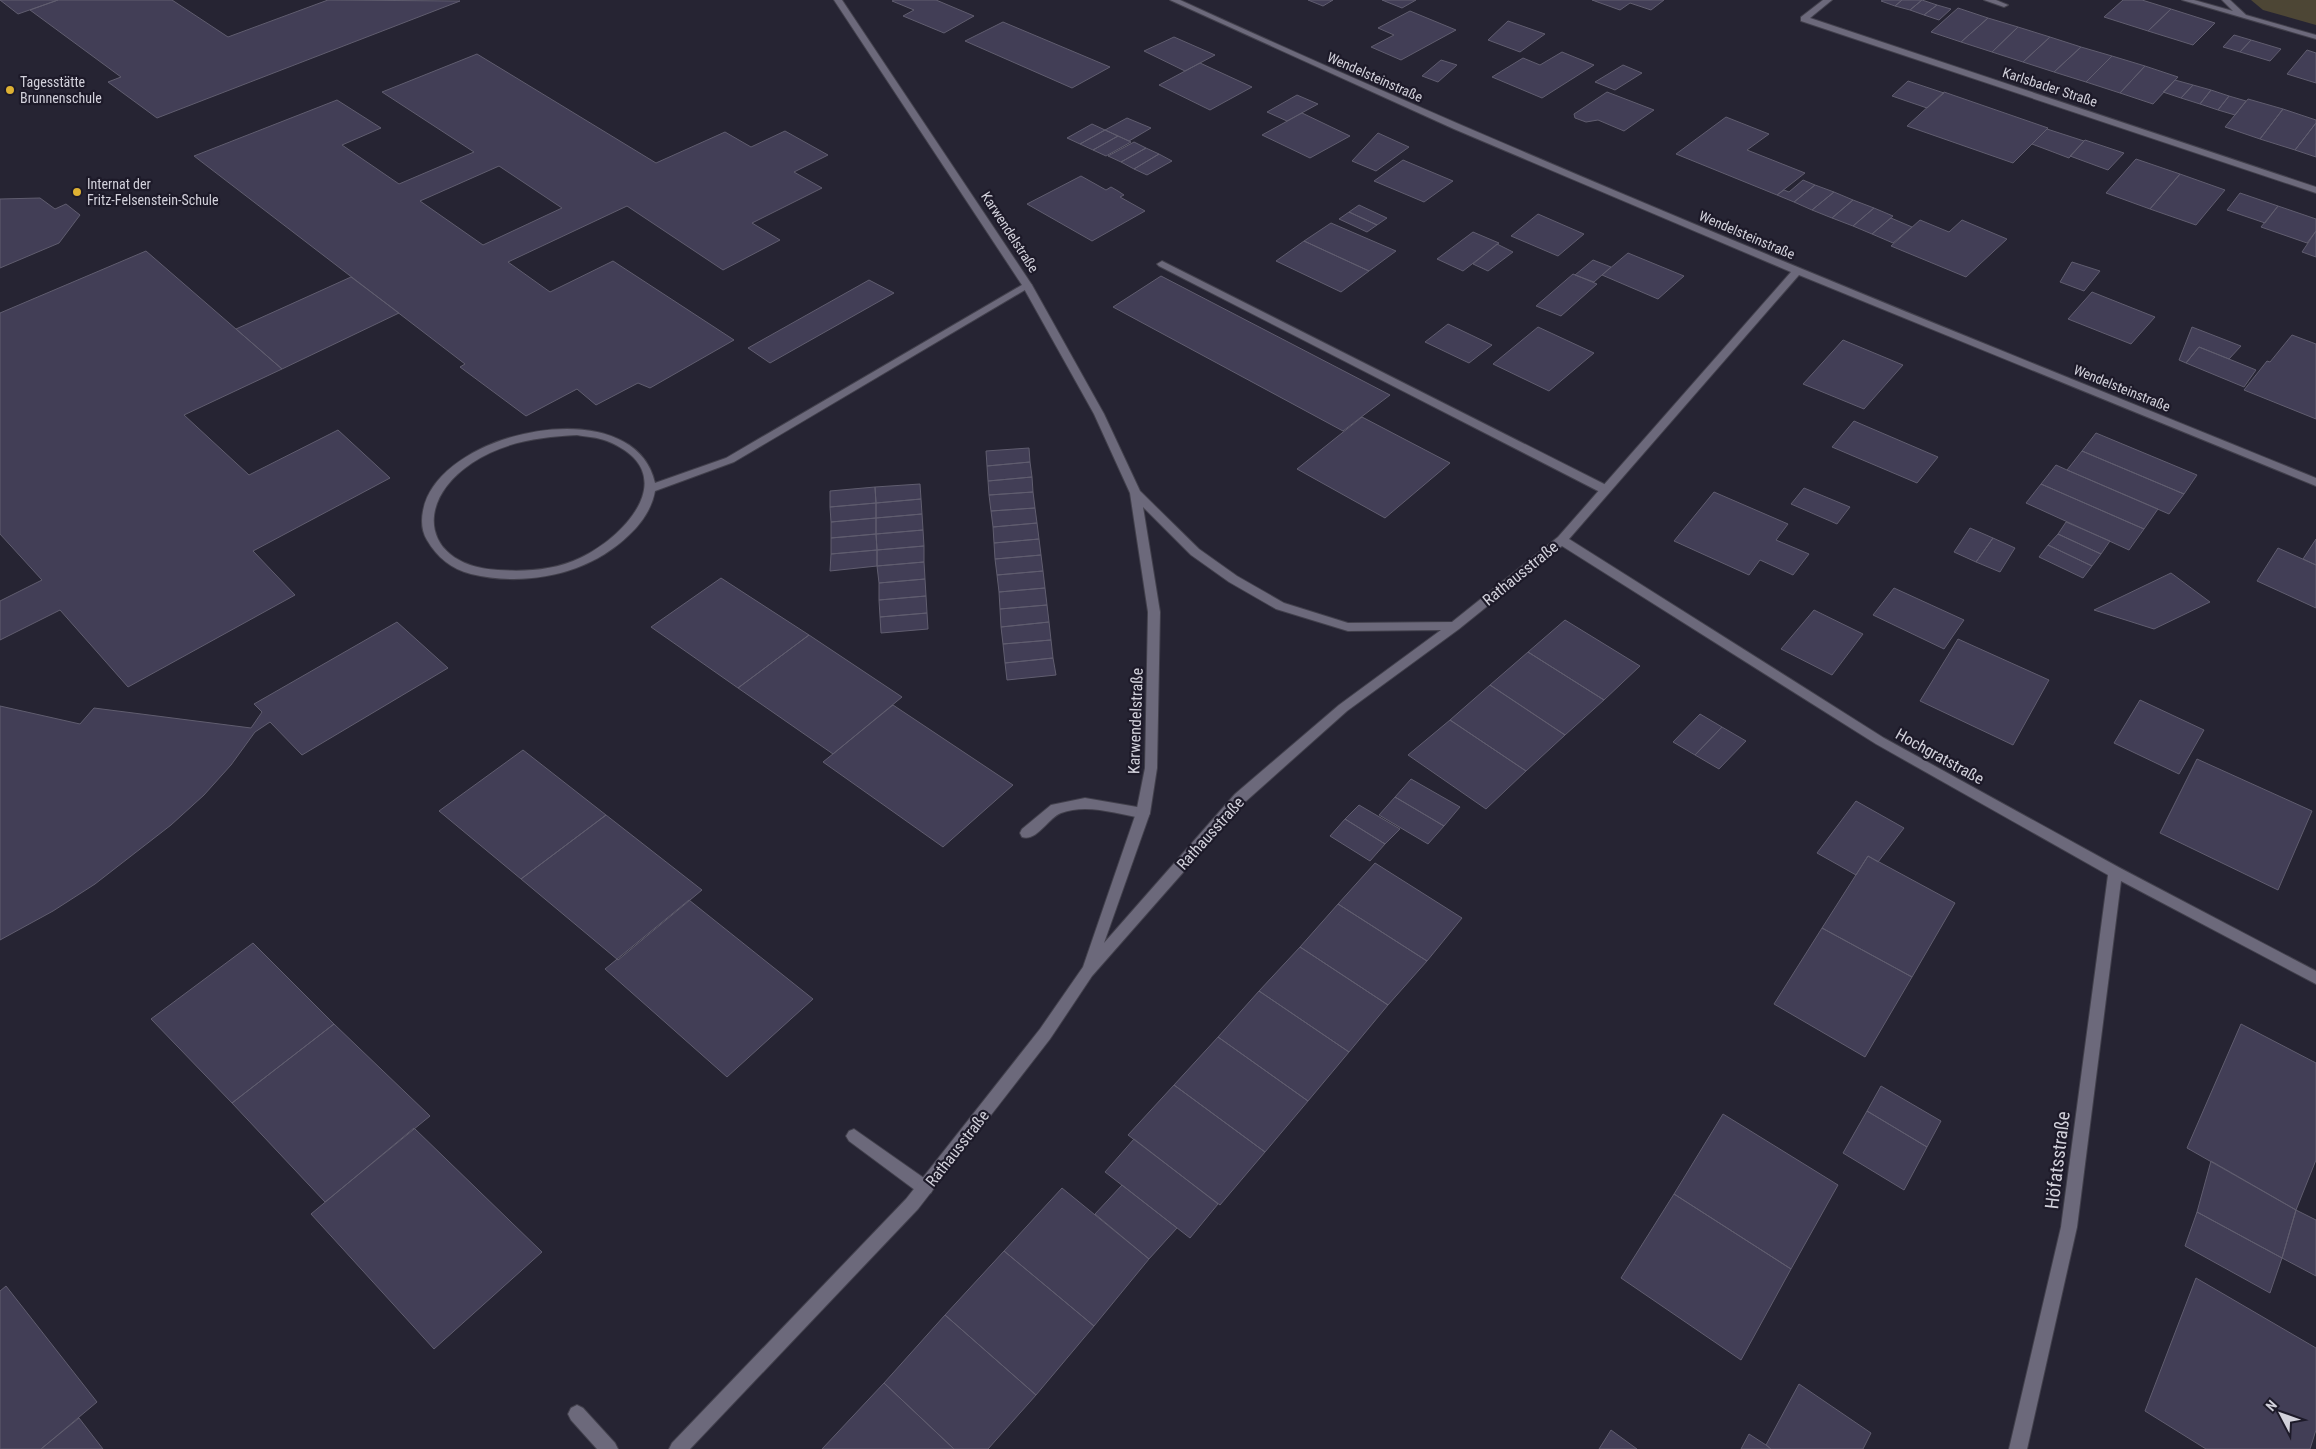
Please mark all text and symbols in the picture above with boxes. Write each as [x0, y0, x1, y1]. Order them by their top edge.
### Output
street label: Wendelsteinstraße [1325, 49, 1426, 105]
street label: Karlsbader Straße [2001, 64, 2100, 110]
place label: Tagesstätte Brunnenschule [20, 74, 102, 106]
marker: Tagesstätte Brunnenschule [4, 84, 16, 96]
place label: Internat der Fritz-Felsenstein-Schule [87, 176, 219, 208]
marker: Internat der Fritz-Felsenstein-Schule [71, 186, 83, 198]
street label: Karwendelstraße [978, 189, 1042, 276]
street label: Wendelsteinstraße [1697, 208, 1798, 263]
street label: Wendelsteinstraße [2071, 361, 2173, 415]
street label: Rathausstraße [1479, 537, 1562, 610]
street label: Karwendelstraße [1124, 668, 1147, 774]
street label: Hochgratstraße [1892, 724, 1987, 789]
street label: Rathausstraße [1173, 793, 1248, 874]
street label: Rathausstraße [922, 1106, 993, 1190]
street label: Höfatsstraße [2040, 1110, 2075, 1210]
north arrow [2256, 1389, 2306, 1439]
text: N [2262, 1397, 2280, 1414]

